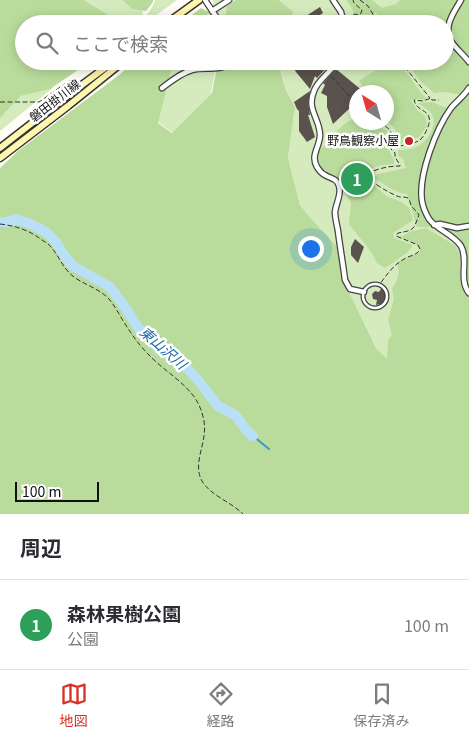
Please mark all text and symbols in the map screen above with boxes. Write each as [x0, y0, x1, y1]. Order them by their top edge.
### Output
search box [15, 15, 454, 70]
icon: search [33, 29, 61, 57]
text: ここで検索 [73, 29, 168, 56]
street label: 磐田掛川線 [25, 75, 83, 125]
north arrow [349, 85, 394, 130]
place label: 野鳥観察小屋 [327, 131, 399, 148]
marker: 野鳥観察小屋 [403, 135, 415, 147]
pin: 1 [341, 160, 373, 198]
your location [298, 236, 324, 262]
water label: 東山沢川 [136, 321, 193, 374]
scale bar [15, 479, 99, 502]
text: 100 m [22, 481, 61, 501]
text: 周辺 [20, 532, 62, 562]
text: 森林果樹公園 [67, 599, 181, 626]
text: 1 [31, 613, 41, 637]
text: 100 m [404, 613, 449, 637]
text: 公園 [67, 626, 99, 650]
tab: 地図 [60, 680, 88, 730]
tab: 経路 [207, 680, 235, 730]
tab: 保存済み [354, 680, 410, 730]

